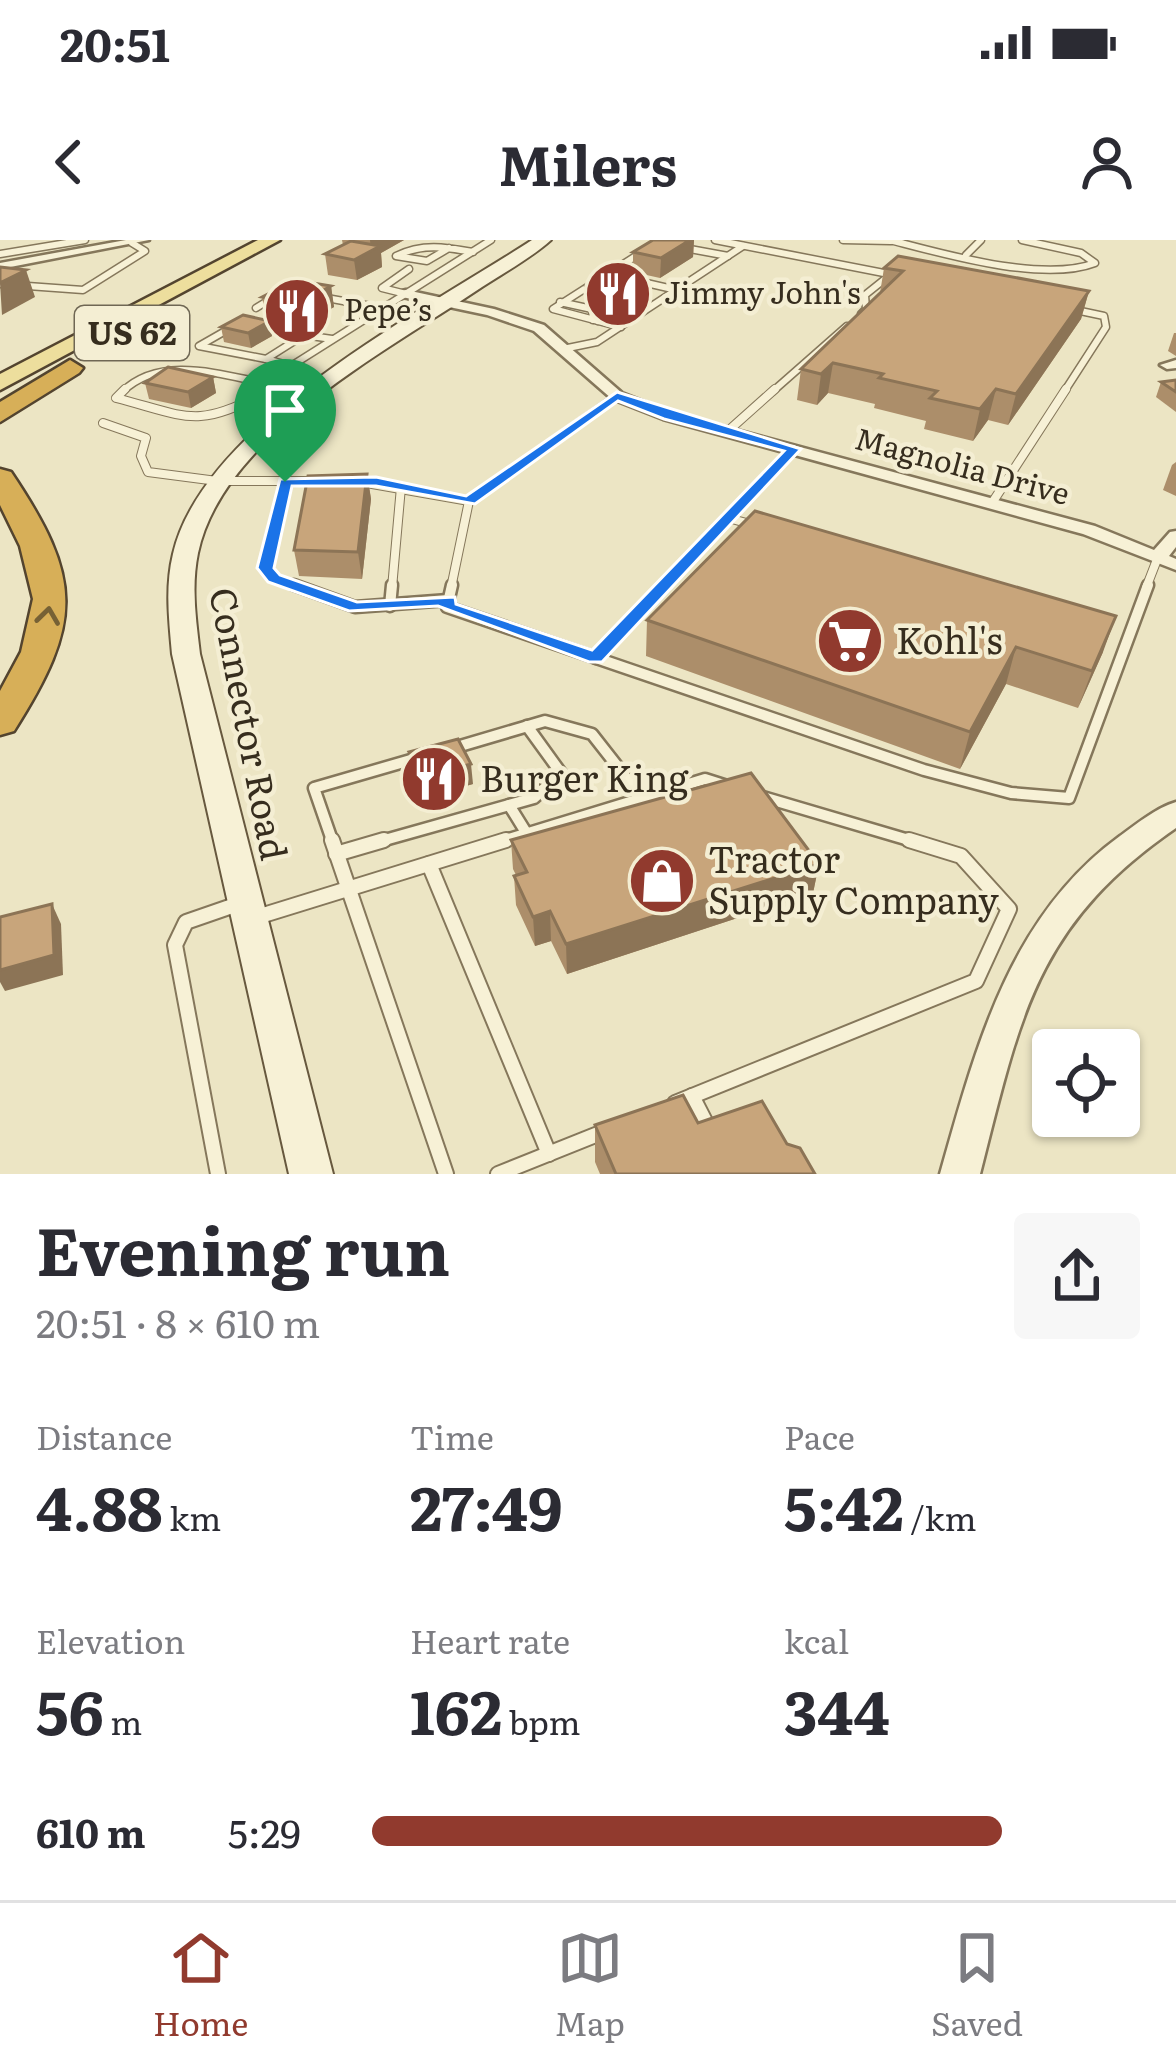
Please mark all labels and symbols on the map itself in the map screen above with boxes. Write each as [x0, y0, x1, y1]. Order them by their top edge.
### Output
restaurant icon: Jimmy John's [583, 259, 653, 329]
place label: Jimmy John's [664, 269, 861, 313]
restaurant icon: Pepe’s [262, 276, 332, 346]
place label: Pepe’s [344, 286, 432, 330]
road number: US 62 [75, 306, 189, 360]
pin [234, 359, 336, 482]
street label: Magnolia Drive [851, 414, 1075, 514]
street label: Connector Road [198, 583, 303, 864]
supermarket icon: Kohl's [815, 606, 885, 676]
one-way arrow [34, 607, 60, 626]
place label: Kohl's [896, 612, 1003, 665]
restaurant icon: Burger King [399, 744, 469, 814]
place label: Burger King [480, 750, 689, 803]
place label: Tractor Supply Company [708, 831, 999, 925]
shop icon: Tractor Supply Company [627, 846, 697, 916]

